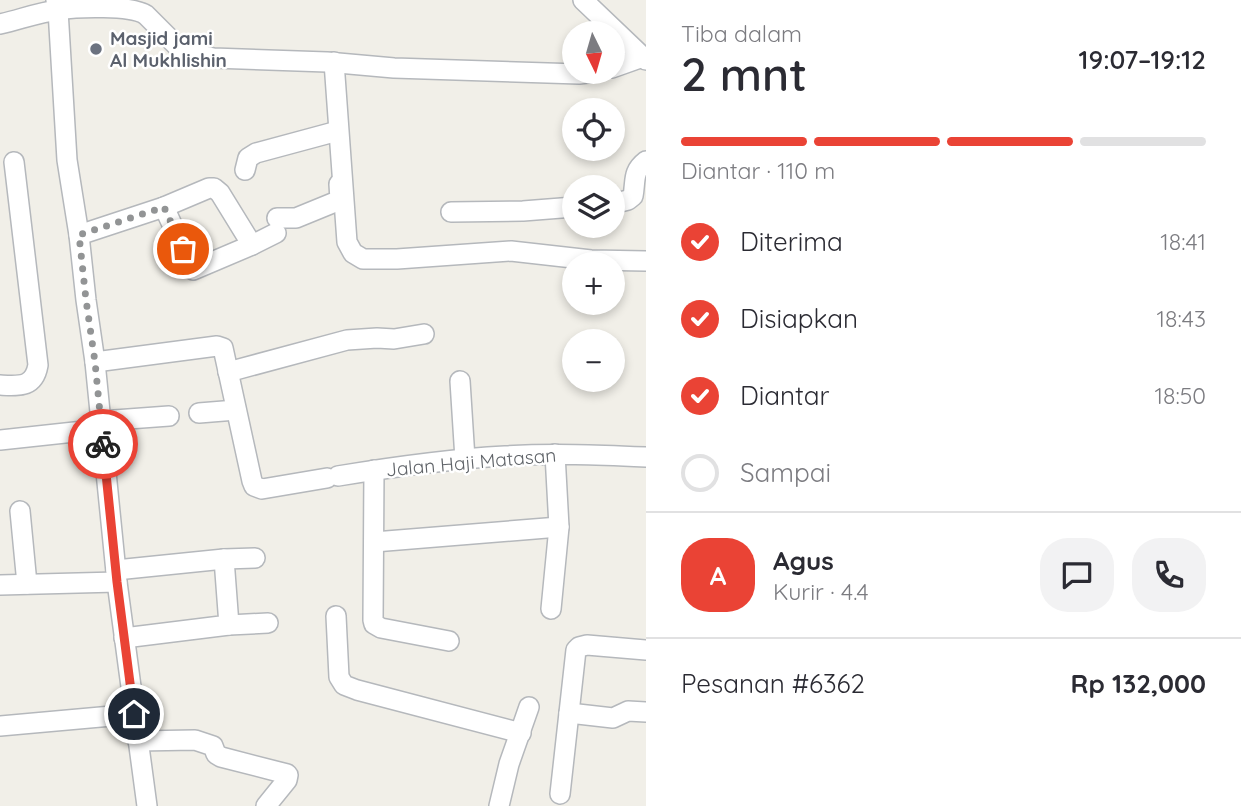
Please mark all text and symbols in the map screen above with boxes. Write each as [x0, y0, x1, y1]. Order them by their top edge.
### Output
text: Tiba dalam [681, 19, 802, 48]
north arrow [562, 21, 625, 84]
map controls [562, 21, 625, 392]
place label: Masjid jami Al Mukhlishin [110, 26, 227, 72]
marker: Masjid jami Al Mukhlishin [88, 41, 104, 57]
text: 19:07–19:12 [1079, 43, 1206, 76]
text: 2 mnt [681, 45, 807, 103]
button: locate [562, 98, 625, 161]
text: Diantar · 110 m [681, 156, 835, 185]
button: layers [562, 175, 625, 238]
pin [153, 219, 213, 279]
icon: check [681, 223, 719, 261]
text: Diterima [740, 225, 843, 258]
text: 18:41 [1160, 227, 1206, 256]
icon: bag [164, 230, 202, 268]
button: + [562, 252, 625, 315]
icon: check [681, 300, 719, 338]
text: Disiapkan [740, 302, 858, 335]
text: 18:43 [1157, 304, 1206, 333]
button: − [562, 329, 625, 392]
icon: check [681, 377, 719, 415]
text: Diantar [740, 379, 830, 412]
text: 18:50 [1155, 381, 1206, 410]
courier [68, 409, 138, 479]
icon: bike [84, 425, 122, 463]
street label: Jalan Haji Matasan [385, 443, 557, 481]
text: Sampai [740, 456, 831, 489]
button: chat [1040, 538, 1114, 612]
button: phone [1132, 538, 1206, 612]
text: Agus [773, 544, 834, 577]
text: A [710, 559, 726, 592]
text: Kurir · 4.4 [773, 577, 869, 606]
text: Pesanan #6362 [681, 667, 865, 700]
text: Rp 132,000 [1071, 667, 1206, 700]
pin [104, 684, 164, 744]
icon: home [115, 695, 153, 733]

